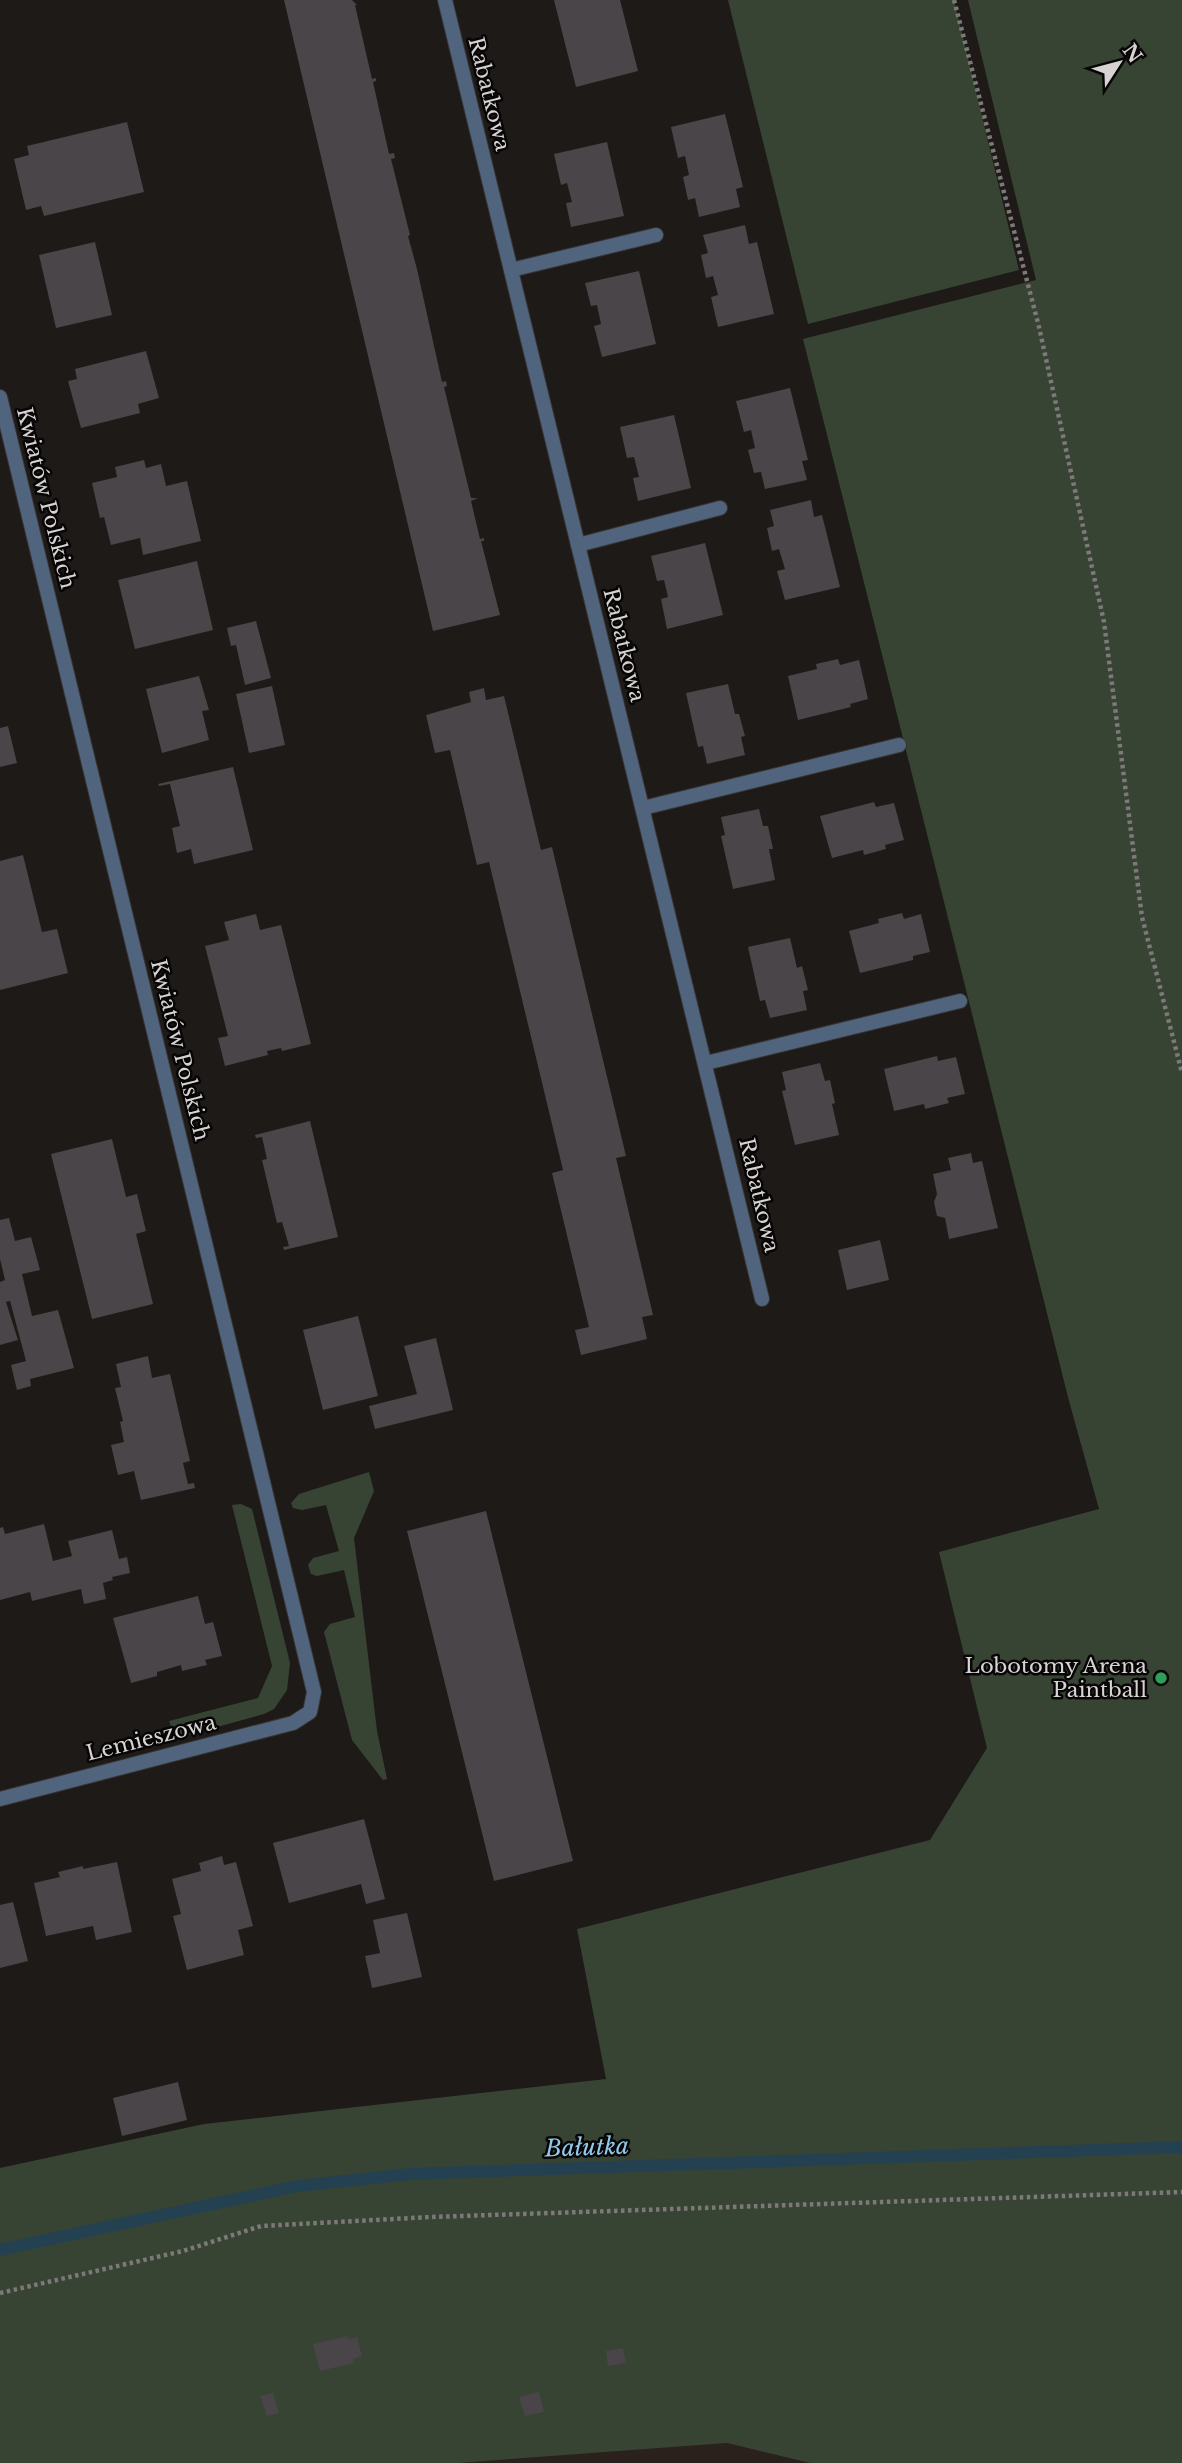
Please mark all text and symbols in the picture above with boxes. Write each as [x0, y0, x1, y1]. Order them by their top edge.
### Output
north arrow [1084, 28, 1154, 98]
street label: Rabatkowa [462, 34, 516, 154]
text: N [1118, 39, 1147, 67]
street label: Kwiatów Polskich [11, 405, 81, 591]
street label: Rabatkowa [597, 585, 651, 705]
street label: Kwiatów Polskich [145, 957, 215, 1143]
street label: Rabatkowa [733, 1135, 785, 1255]
place label: Lobotomy Arena Paintball [965, 1653, 1147, 1703]
marker: Lobotomy Arena Paintball [1153, 1670, 1169, 1686]
street label: Lemieszowa [83, 1709, 219, 1767]
water label: Bałutka [543, 2132, 630, 2162]

